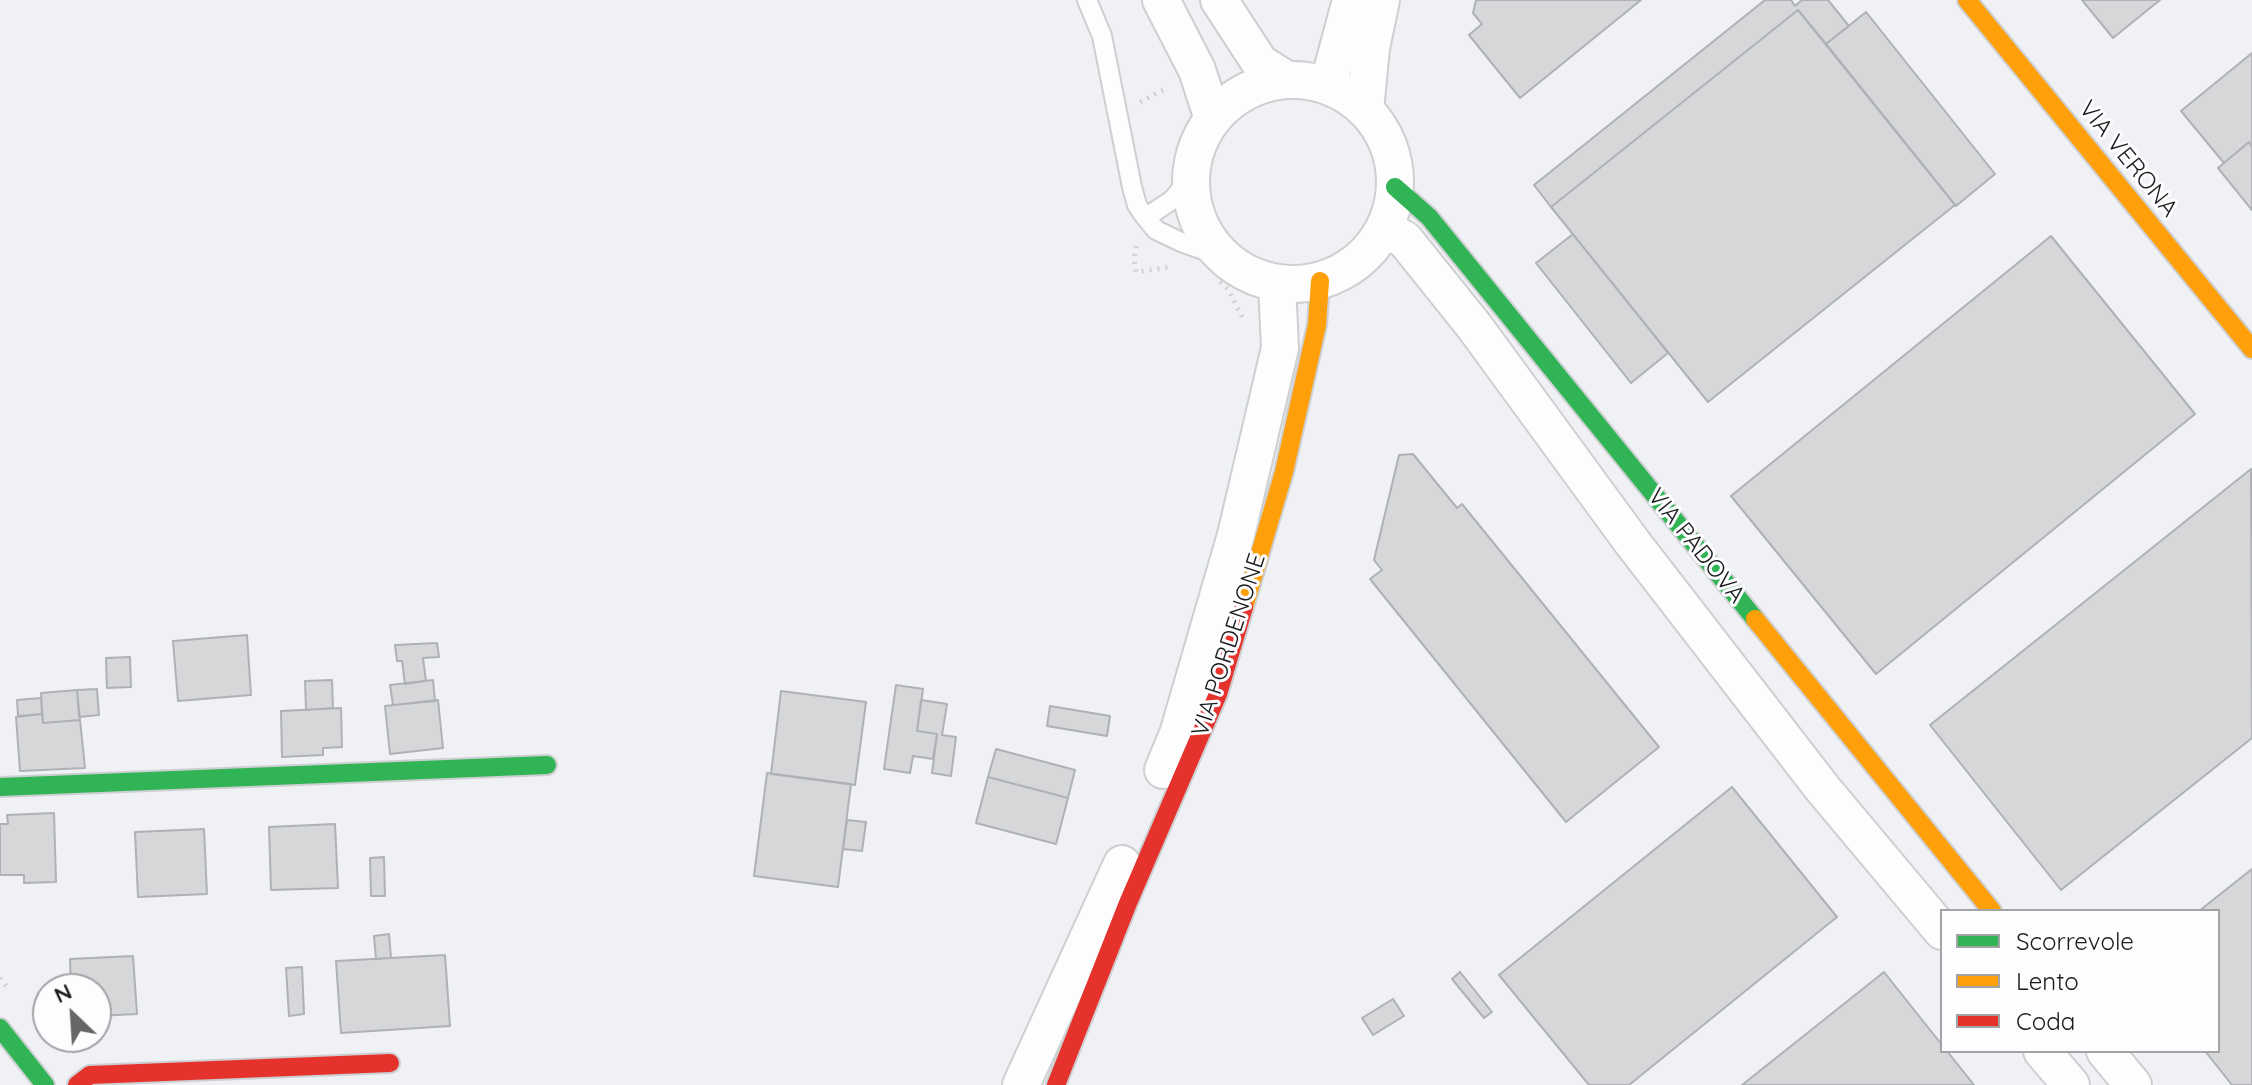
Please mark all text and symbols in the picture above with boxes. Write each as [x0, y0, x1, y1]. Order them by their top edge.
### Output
street label: VIA VERONA [2072, 95, 2184, 223]
street label: VIA PADOVA [1641, 483, 1751, 609]
street label: VIA PORDENONE [1186, 550, 1272, 740]
legend [1940, 909, 2220, 1053]
text: Scorrevole [2016, 926, 2134, 956]
text: Lento [2016, 966, 2079, 996]
north arrow [32, 973, 112, 1053]
text: N [49, 977, 76, 1009]
text: Coda [2016, 1006, 2075, 1036]

